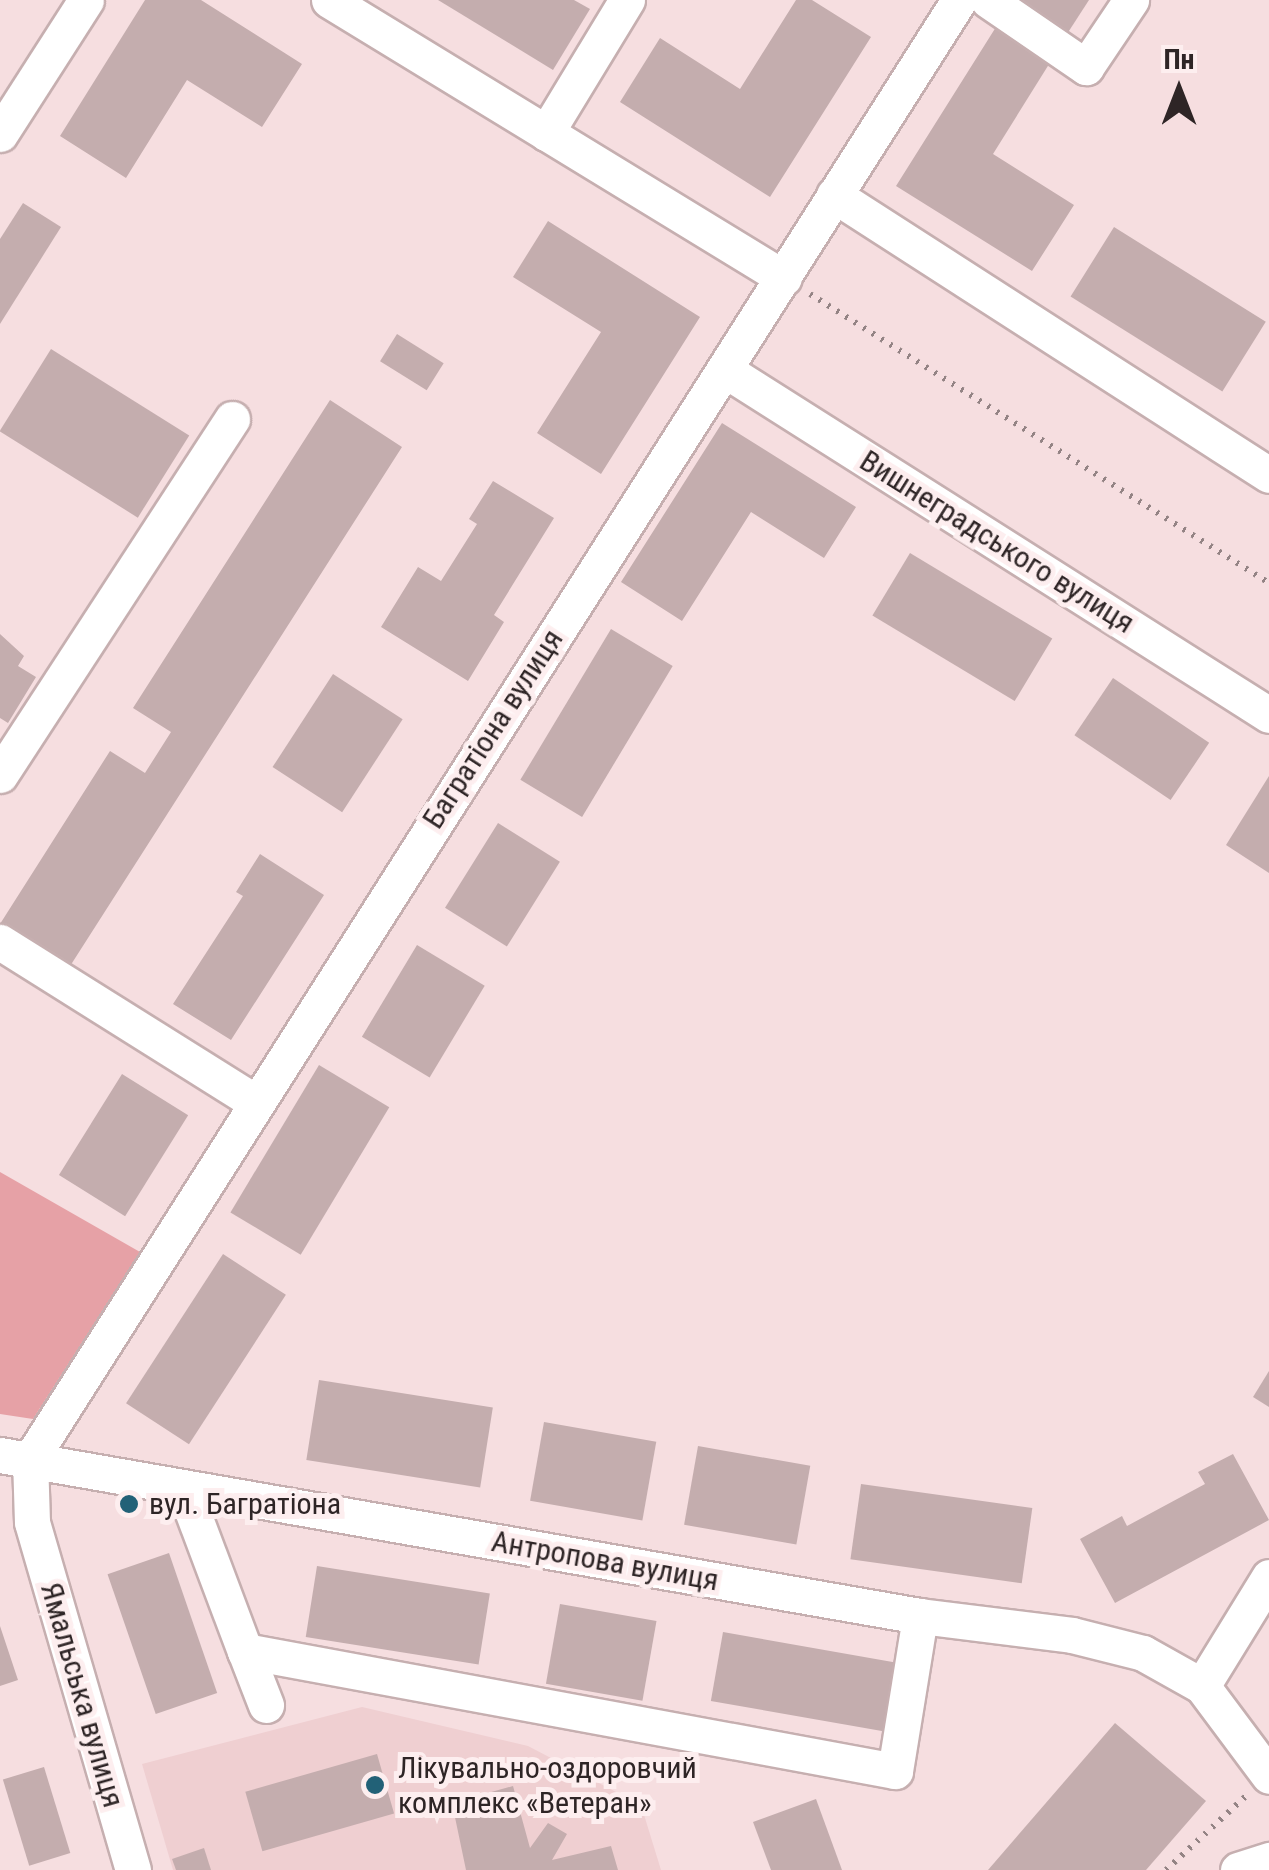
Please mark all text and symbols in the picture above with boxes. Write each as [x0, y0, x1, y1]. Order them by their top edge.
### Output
north arrow [1129, 40, 1229, 140]
text: Пн [1163, 43, 1195, 76]
street label: Вишнеградського вулиця [853, 443, 1141, 641]
street label: Багратіона вулиця [415, 623, 571, 835]
place label: вул. Багратіона [149, 1486, 341, 1522]
marker: вул. Багратіона [118, 1493, 140, 1515]
street label: Антропова вулиця [489, 1523, 721, 1599]
street label: Ямальська вулиця [33, 1579, 131, 1811]
place label: Лікувально-оздоровчий комплекс «Ветеран» [398, 1750, 697, 1820]
marker: Лікувально-оздоровчий комплекс «Ветеран» [362, 1772, 388, 1798]

